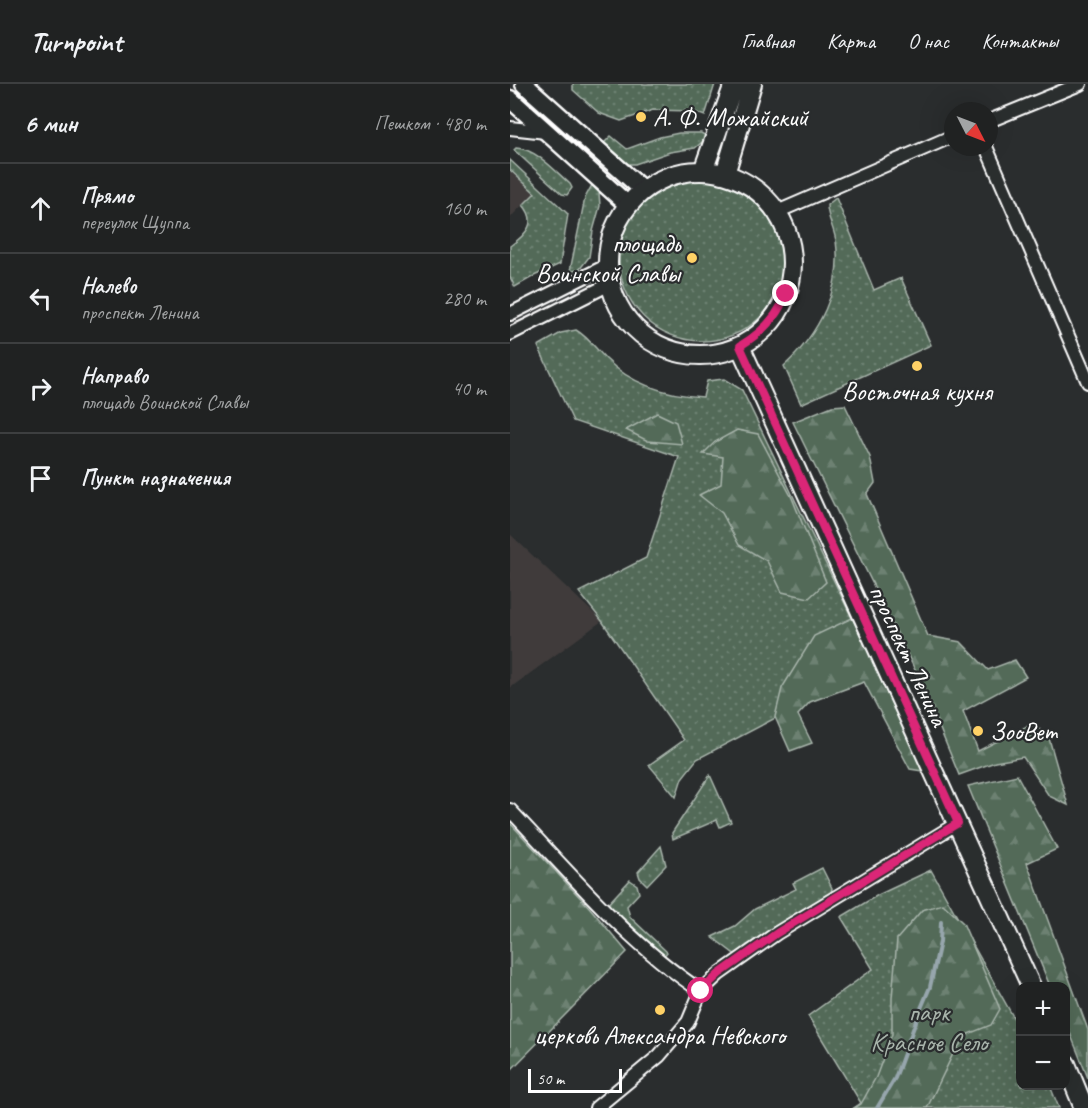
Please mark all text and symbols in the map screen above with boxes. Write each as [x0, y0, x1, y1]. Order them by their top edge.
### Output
text: Turnpoint [30, 24, 122, 59]
text: Главная [741, 28, 794, 54]
text: Карта [827, 28, 875, 54]
text: О нас [908, 28, 949, 54]
text: Контакты [982, 28, 1058, 54]
place label: А. Ф. Можайский [653, 101, 810, 134]
north arrow [944, 102, 998, 156]
text: 6 мин [24, 107, 77, 140]
marker: А. Ф. Можайский [634, 110, 648, 124]
text: Пешком · 480 m [374, 111, 486, 136]
text: Прямо [81, 182, 133, 210]
icon: ahead [24, 192, 57, 225]
text: 160 m [443, 196, 486, 221]
text: переулок Щуппа [81, 210, 189, 235]
place label: площадь Воинской Славы [536, 227, 682, 290]
marker: площадь Воинской Славы [685, 251, 699, 265]
text: Налево [81, 272, 137, 300]
route end [772, 280, 798, 306]
icon: left [24, 282, 57, 315]
text: 280 m [443, 286, 486, 311]
text: проспект Ленина [81, 300, 198, 325]
marker: Восточная кухня [910, 359, 924, 373]
text: Направо [81, 362, 148, 390]
icon: right [24, 372, 57, 405]
place label: Восточная кухня [842, 375, 994, 408]
text: 40 m [452, 376, 486, 401]
text: площадь Воинской Славы [81, 390, 248, 415]
icon: arrive [24, 462, 57, 495]
text: Пункт назначения [81, 464, 230, 492]
street label: проспект Ленина [861, 579, 956, 733]
place label: ЗооВет [990, 715, 1058, 748]
marker: ЗооВет [971, 724, 985, 738]
route start [687, 977, 713, 1003]
map controls [1016, 982, 1070, 1090]
button: + [1016, 982, 1070, 1036]
park label: парк Красное Село [870, 996, 990, 1059]
marker: церковь Александра Невского [653, 1003, 667, 1017]
place label: церковь Александра Невского [535, 1019, 788, 1052]
button: − [1016, 1036, 1070, 1090]
scale bar [528, 1066, 622, 1094]
text: 50 m [537, 1069, 564, 1089]

